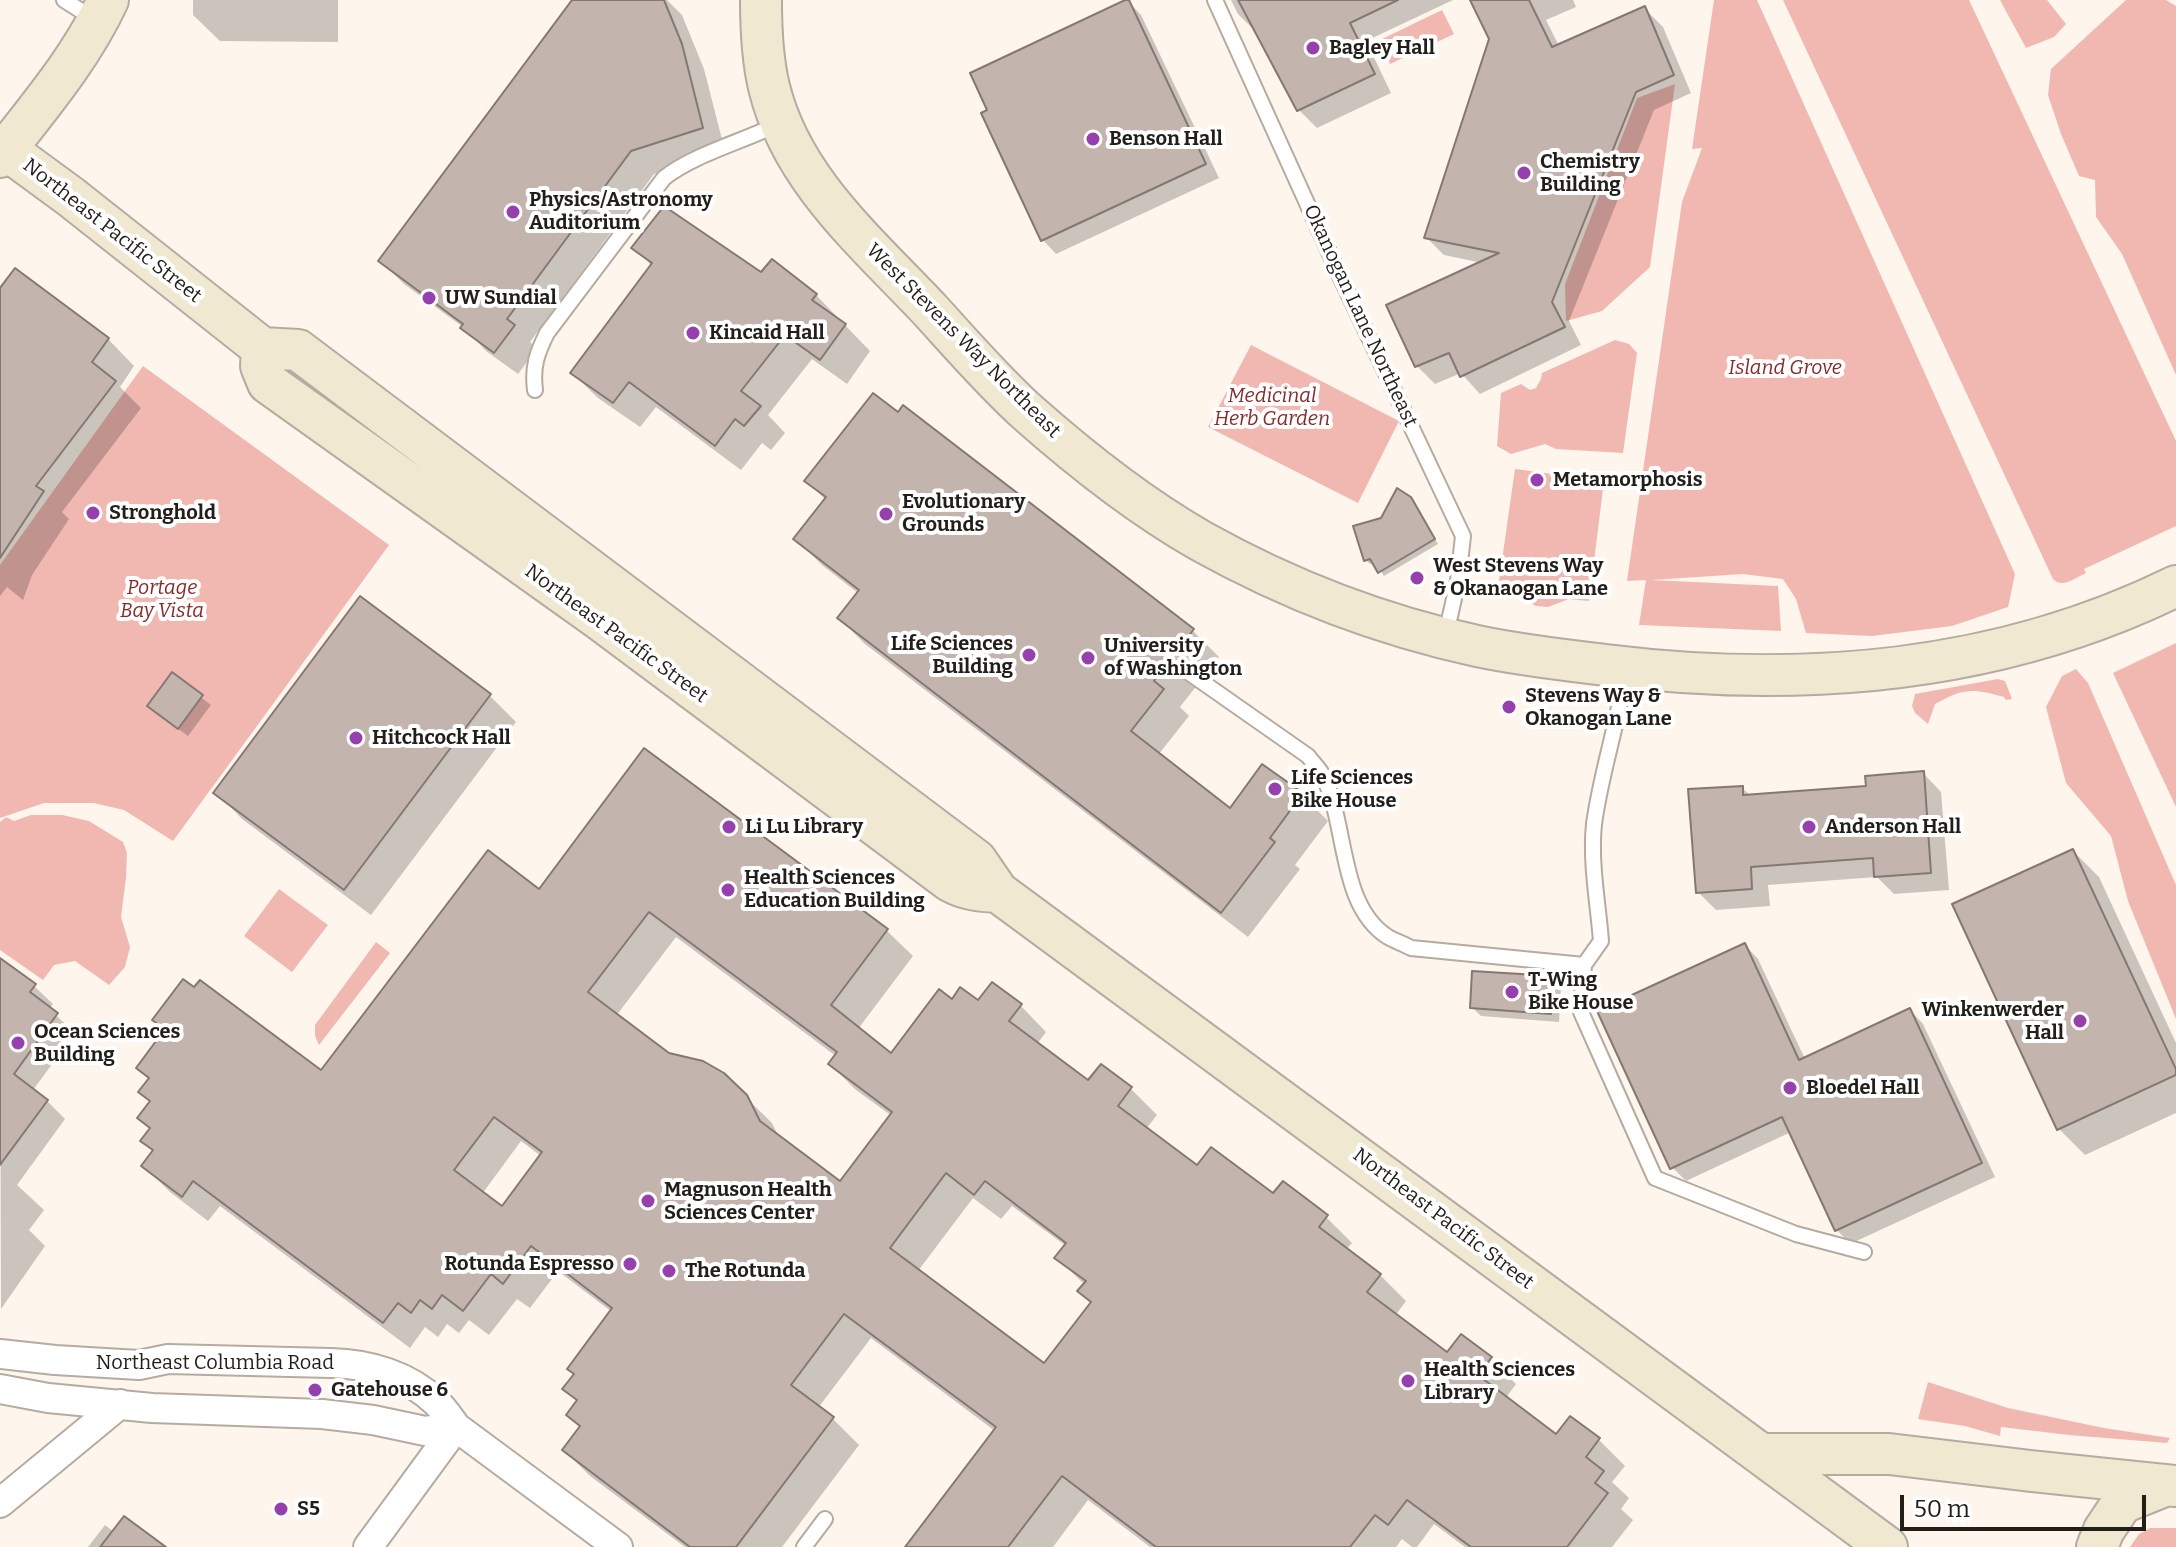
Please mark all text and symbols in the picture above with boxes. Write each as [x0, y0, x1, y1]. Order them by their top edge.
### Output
place label: Bagley Hall [1329, 36, 1435, 60]
marker: Bagley Hall [1304, 39, 1322, 57]
place label: Benson Hall [1109, 127, 1223, 151]
marker: Benson Hall [1084, 130, 1102, 148]
place label: Chemistry Building [1540, 150, 1640, 197]
street label: Northeast Pacific Street [18, 154, 206, 308]
marker: Chemistry Building [1515, 164, 1533, 182]
place label: Physics/Astronomy Auditorium [529, 188, 713, 235]
street label: Okanogan Lane Northeast [1298, 201, 1422, 431]
marker: Physics/Astronomy Auditorium [504, 203, 522, 221]
street label: West Stevens Way Northeast [861, 239, 1065, 443]
place label: UW Sundial [445, 286, 557, 310]
marker: UW Sundial [420, 289, 438, 307]
place label: Kincaid Hall [709, 321, 825, 345]
marker: Kincaid Hall [684, 324, 702, 342]
park label: Island Grove [1728, 356, 1842, 380]
park label: Medicinal Herb Garden [1214, 384, 1330, 431]
place label: Metamorphosis [1553, 468, 1703, 492]
marker: Metamorphosis [1528, 471, 1546, 489]
place label: Evolutionary Grounds [902, 490, 1025, 537]
place label: Stronghold [109, 501, 216, 525]
marker: Stronghold [84, 504, 102, 522]
marker: Evolutionary Grounds [877, 505, 895, 523]
place label: West Stevens Way & Okanaogan Lane [1433, 554, 1608, 601]
street label: Northeast Pacific Street [520, 560, 712, 708]
marker: West Stevens Way & Okanaogan Lane [1408, 569, 1426, 587]
park label: Portage Bay Vista [120, 576, 204, 623]
place label: Life Sciences Building [891, 632, 1013, 679]
place label: University of Washington [1104, 634, 1242, 681]
marker: Life Sciences Building [1020, 646, 1038, 664]
marker: University of Washington [1079, 649, 1097, 667]
place label: Stevens Way & Okanogan Lane [1525, 684, 1672, 731]
marker: Stevens Way & Okanogan Lane [1500, 698, 1518, 716]
place label: Hitchcock Hall [372, 726, 511, 750]
marker: Hitchcock Hall [347, 729, 365, 747]
place label: Life Sciences Bike House [1291, 766, 1413, 813]
marker: Life Sciences Bike House [1266, 780, 1284, 798]
place label: Li Lu Library [745, 815, 863, 839]
place label: Anderson Hall [1825, 815, 1961, 839]
marker: Li Lu Library [720, 818, 738, 836]
marker: Anderson Hall [1800, 818, 1818, 836]
place label: Health Sciences Education Building [744, 866, 925, 913]
marker: Health Sciences Education Building [719, 881, 737, 899]
place label: T-Wing Bike House [1528, 968, 1633, 1015]
marker: T-Wing Bike House [1503, 983, 1521, 1001]
place label: Winkenwerder Hall [1921, 998, 2064, 1045]
marker: Winkenwerder Hall [2071, 1012, 2089, 1030]
place label: Ocean Sciences Building [34, 1020, 180, 1067]
marker: Ocean Sciences Building [9, 1034, 27, 1052]
place label: Bloedel Hall [1806, 1076, 1919, 1100]
marker: Bloedel Hall [1781, 1079, 1799, 1097]
street label: Northeast Pacific Street [1348, 1143, 1538, 1295]
place label: Magnuson Health Sciences Center [664, 1178, 832, 1225]
marker: Magnuson Health Sciences Center [639, 1192, 657, 1210]
place label: Rotunda Espresso [444, 1252, 614, 1276]
marker: Rotunda Espresso [621, 1255, 639, 1273]
place label: The Rotunda [685, 1259, 805, 1283]
marker: The Rotunda [660, 1262, 678, 1280]
street label: Northeast Columbia Road [96, 1351, 334, 1375]
place label: Health Sciences Library [1424, 1358, 1575, 1405]
marker: Health Sciences Library [1399, 1372, 1417, 1390]
place label: Gatehouse 6 [331, 1378, 448, 1402]
marker: Gatehouse 6 [306, 1381, 324, 1399]
scale bar [1904, 1479, 2150, 1529]
text: 50 m [1914, 1495, 1970, 1523]
place label: S5 [297, 1497, 320, 1521]
marker: S5 [272, 1500, 290, 1518]

